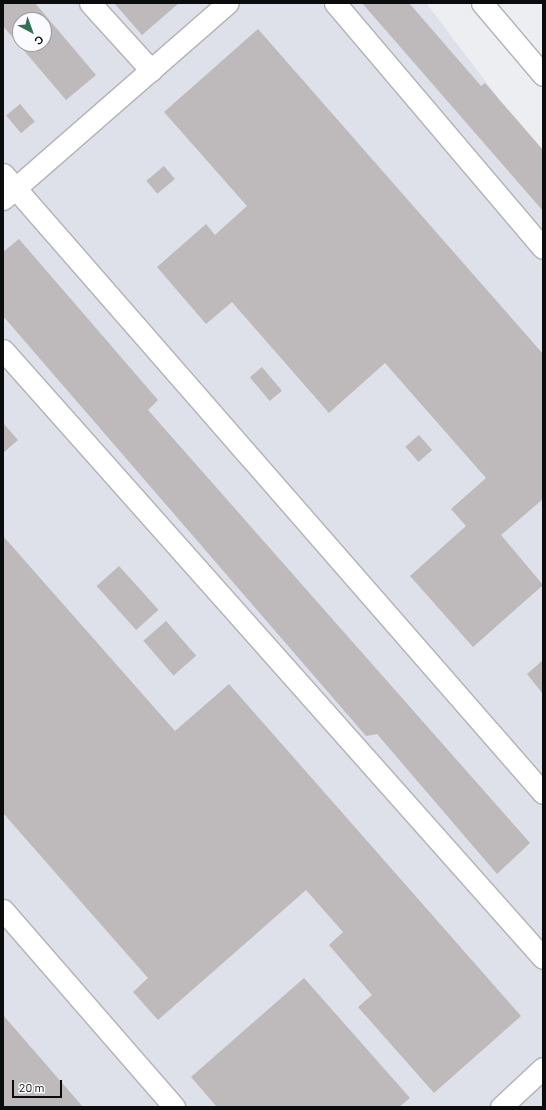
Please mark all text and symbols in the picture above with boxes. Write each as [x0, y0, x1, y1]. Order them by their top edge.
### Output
north arrow [12, 12, 52, 52]
text: С [32, 33, 47, 48]
scale bar [14, 1072, 64, 1098]
text: 20 m [19, 1080, 45, 1094]

